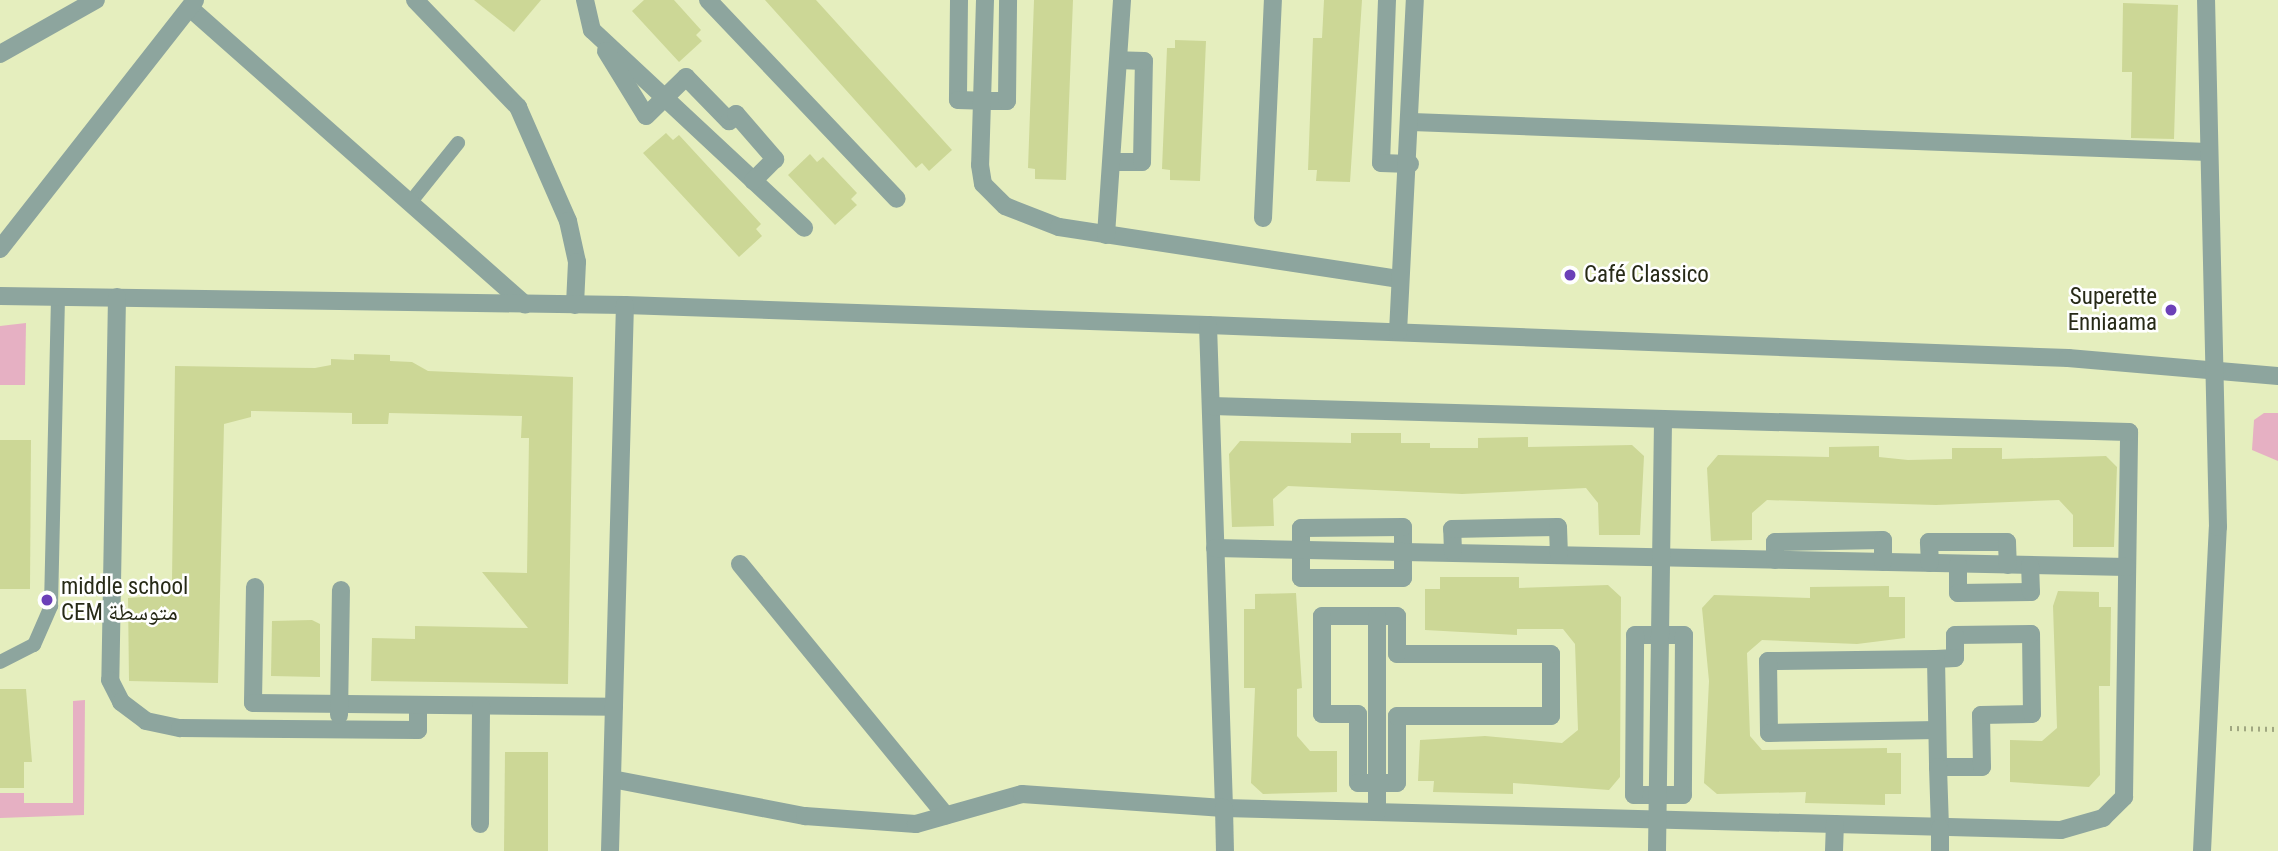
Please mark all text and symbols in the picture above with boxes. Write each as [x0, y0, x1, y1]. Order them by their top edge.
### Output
place label: Café Classico [1584, 261, 1709, 289]
marker: Café Classico [1562, 267, 1578, 283]
place label: Superette Enniaama [2068, 283, 2157, 337]
marker: Superette Enniaama [2163, 302, 2179, 318]
place label: middle school CEM متوسطة [61, 573, 188, 627]
marker: middle school CEM متوسطة [39, 592, 55, 608]

